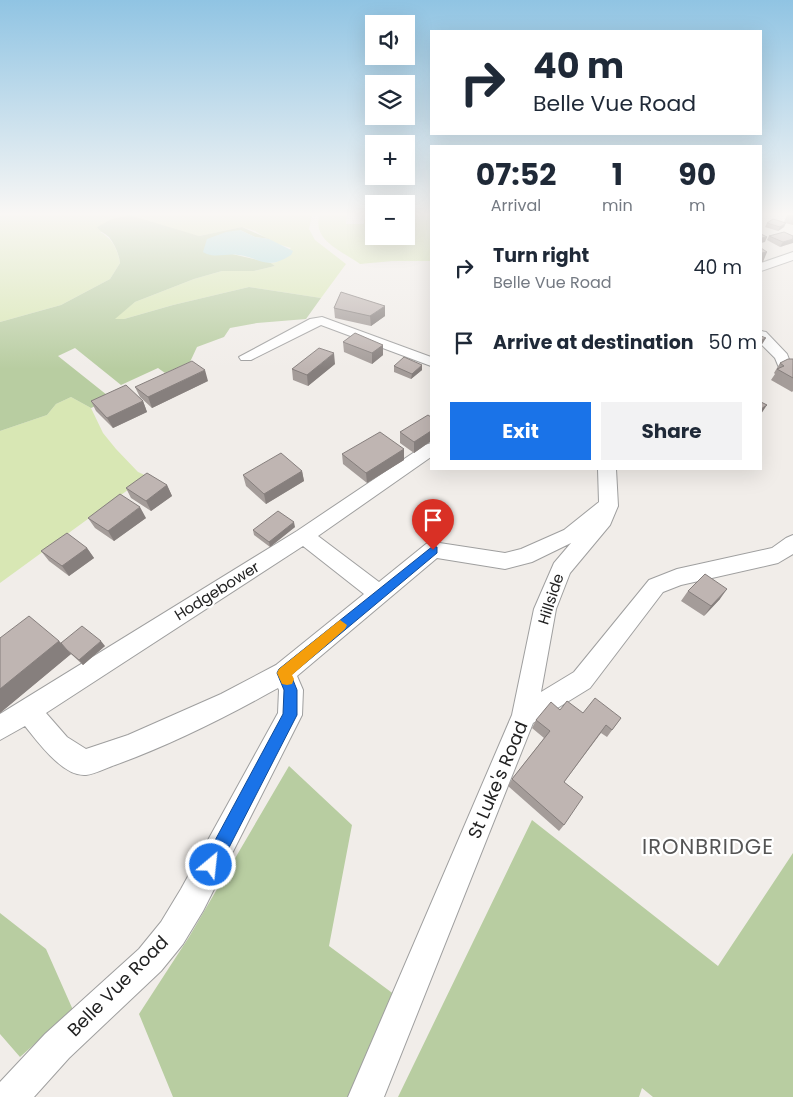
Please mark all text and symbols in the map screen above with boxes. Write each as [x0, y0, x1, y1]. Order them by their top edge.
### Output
map controls [365, 15, 415, 245]
button: sound [365, 15, 415, 65]
text: 40 m [533, 41, 624, 90]
icon: right [450, 50, 515, 115]
button: layers [365, 75, 415, 125]
text: Belle Vue Road [533, 88, 696, 119]
button: + [365, 135, 415, 185]
text: 07:52 [476, 153, 556, 196]
text: 1 [612, 153, 623, 196]
text: 90 [678, 153, 716, 196]
text: Arrival [491, 194, 541, 217]
text: min [602, 194, 633, 217]
text: m [689, 194, 706, 217]
button: − [365, 195, 415, 245]
text: Turn right [493, 242, 589, 269]
icon: right [450, 254, 478, 282]
text: 40 m [693, 254, 742, 281]
text: Belle Vue Road [493, 271, 612, 294]
icon: arrive [450, 329, 478, 357]
text: Arrive at destination [493, 329, 694, 356]
text: 50 m [709, 329, 757, 356]
button: Exit [450, 402, 591, 460]
button: Share [601, 402, 742, 460]
pin [412, 499, 454, 550]
icon: arrive [419, 506, 447, 534]
street label: Hodgebower [170, 556, 264, 625]
street label: Hillside [532, 571, 569, 627]
street label: St Luke's Road [462, 717, 534, 842]
district label: IRONBRIDGE [642, 832, 774, 861]
position arrow [184, 838, 236, 890]
street label: Belle Vue Road [62, 930, 174, 1042]

